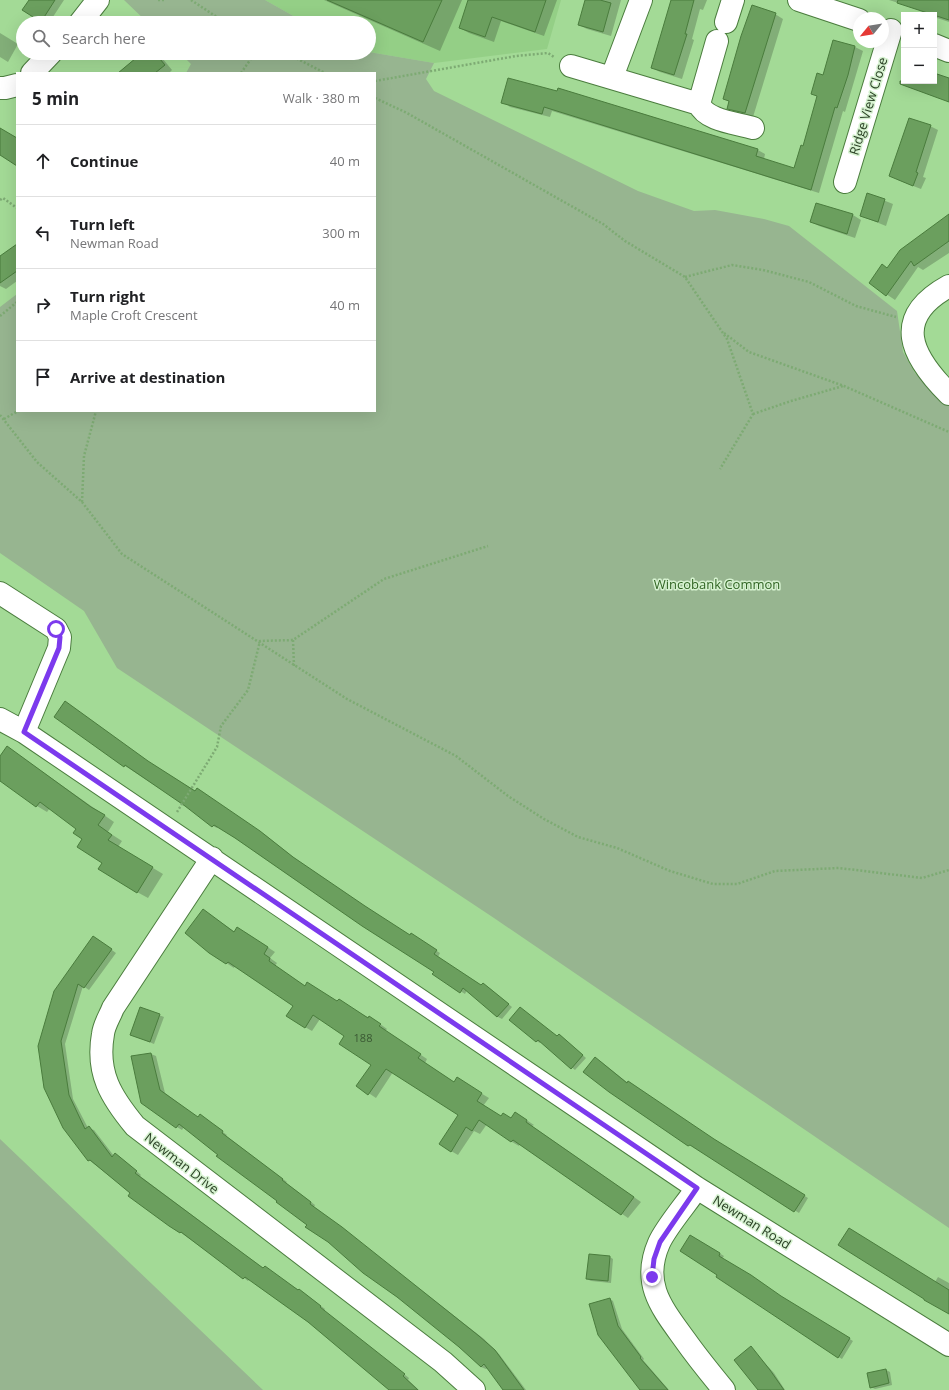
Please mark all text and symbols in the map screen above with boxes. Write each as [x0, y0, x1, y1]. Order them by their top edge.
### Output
north arrow [853, 12, 889, 48]
map controls [901, 12, 937, 84]
button: + [901, 12, 937, 48]
search box [16, 16, 376, 60]
icon: search [30, 27, 52, 49]
text: Search here [62, 28, 146, 48]
button: − [901, 48, 937, 84]
street label: Ridge View Close [845, 55, 891, 157]
text: 5 min [32, 87, 79, 110]
text: Walk · 380 m [283, 89, 360, 107]
icon: ahead [32, 150, 54, 172]
text: Continue [70, 151, 138, 171]
text: 40 m [330, 152, 360, 170]
text: Turn left [70, 214, 135, 234]
icon: left [32, 222, 54, 244]
text: 300 m [322, 224, 360, 242]
text: Newman Road [70, 234, 159, 252]
text: Turn right [70, 286, 145, 306]
icon: right [32, 294, 54, 316]
text: 40 m [330, 296, 360, 314]
text: Maple Croft Crescent [70, 306, 198, 324]
icon: arrive [32, 366, 54, 388]
text: Arrive at destination [70, 367, 225, 387]
park label: Wincobank Common [654, 575, 780, 593]
route start [47, 620, 65, 638]
house number: 188 [354, 1030, 372, 1045]
street label: Newman Drive [141, 1128, 223, 1198]
street label: Newman Road [710, 1191, 794, 1253]
route end [643, 1268, 661, 1286]

